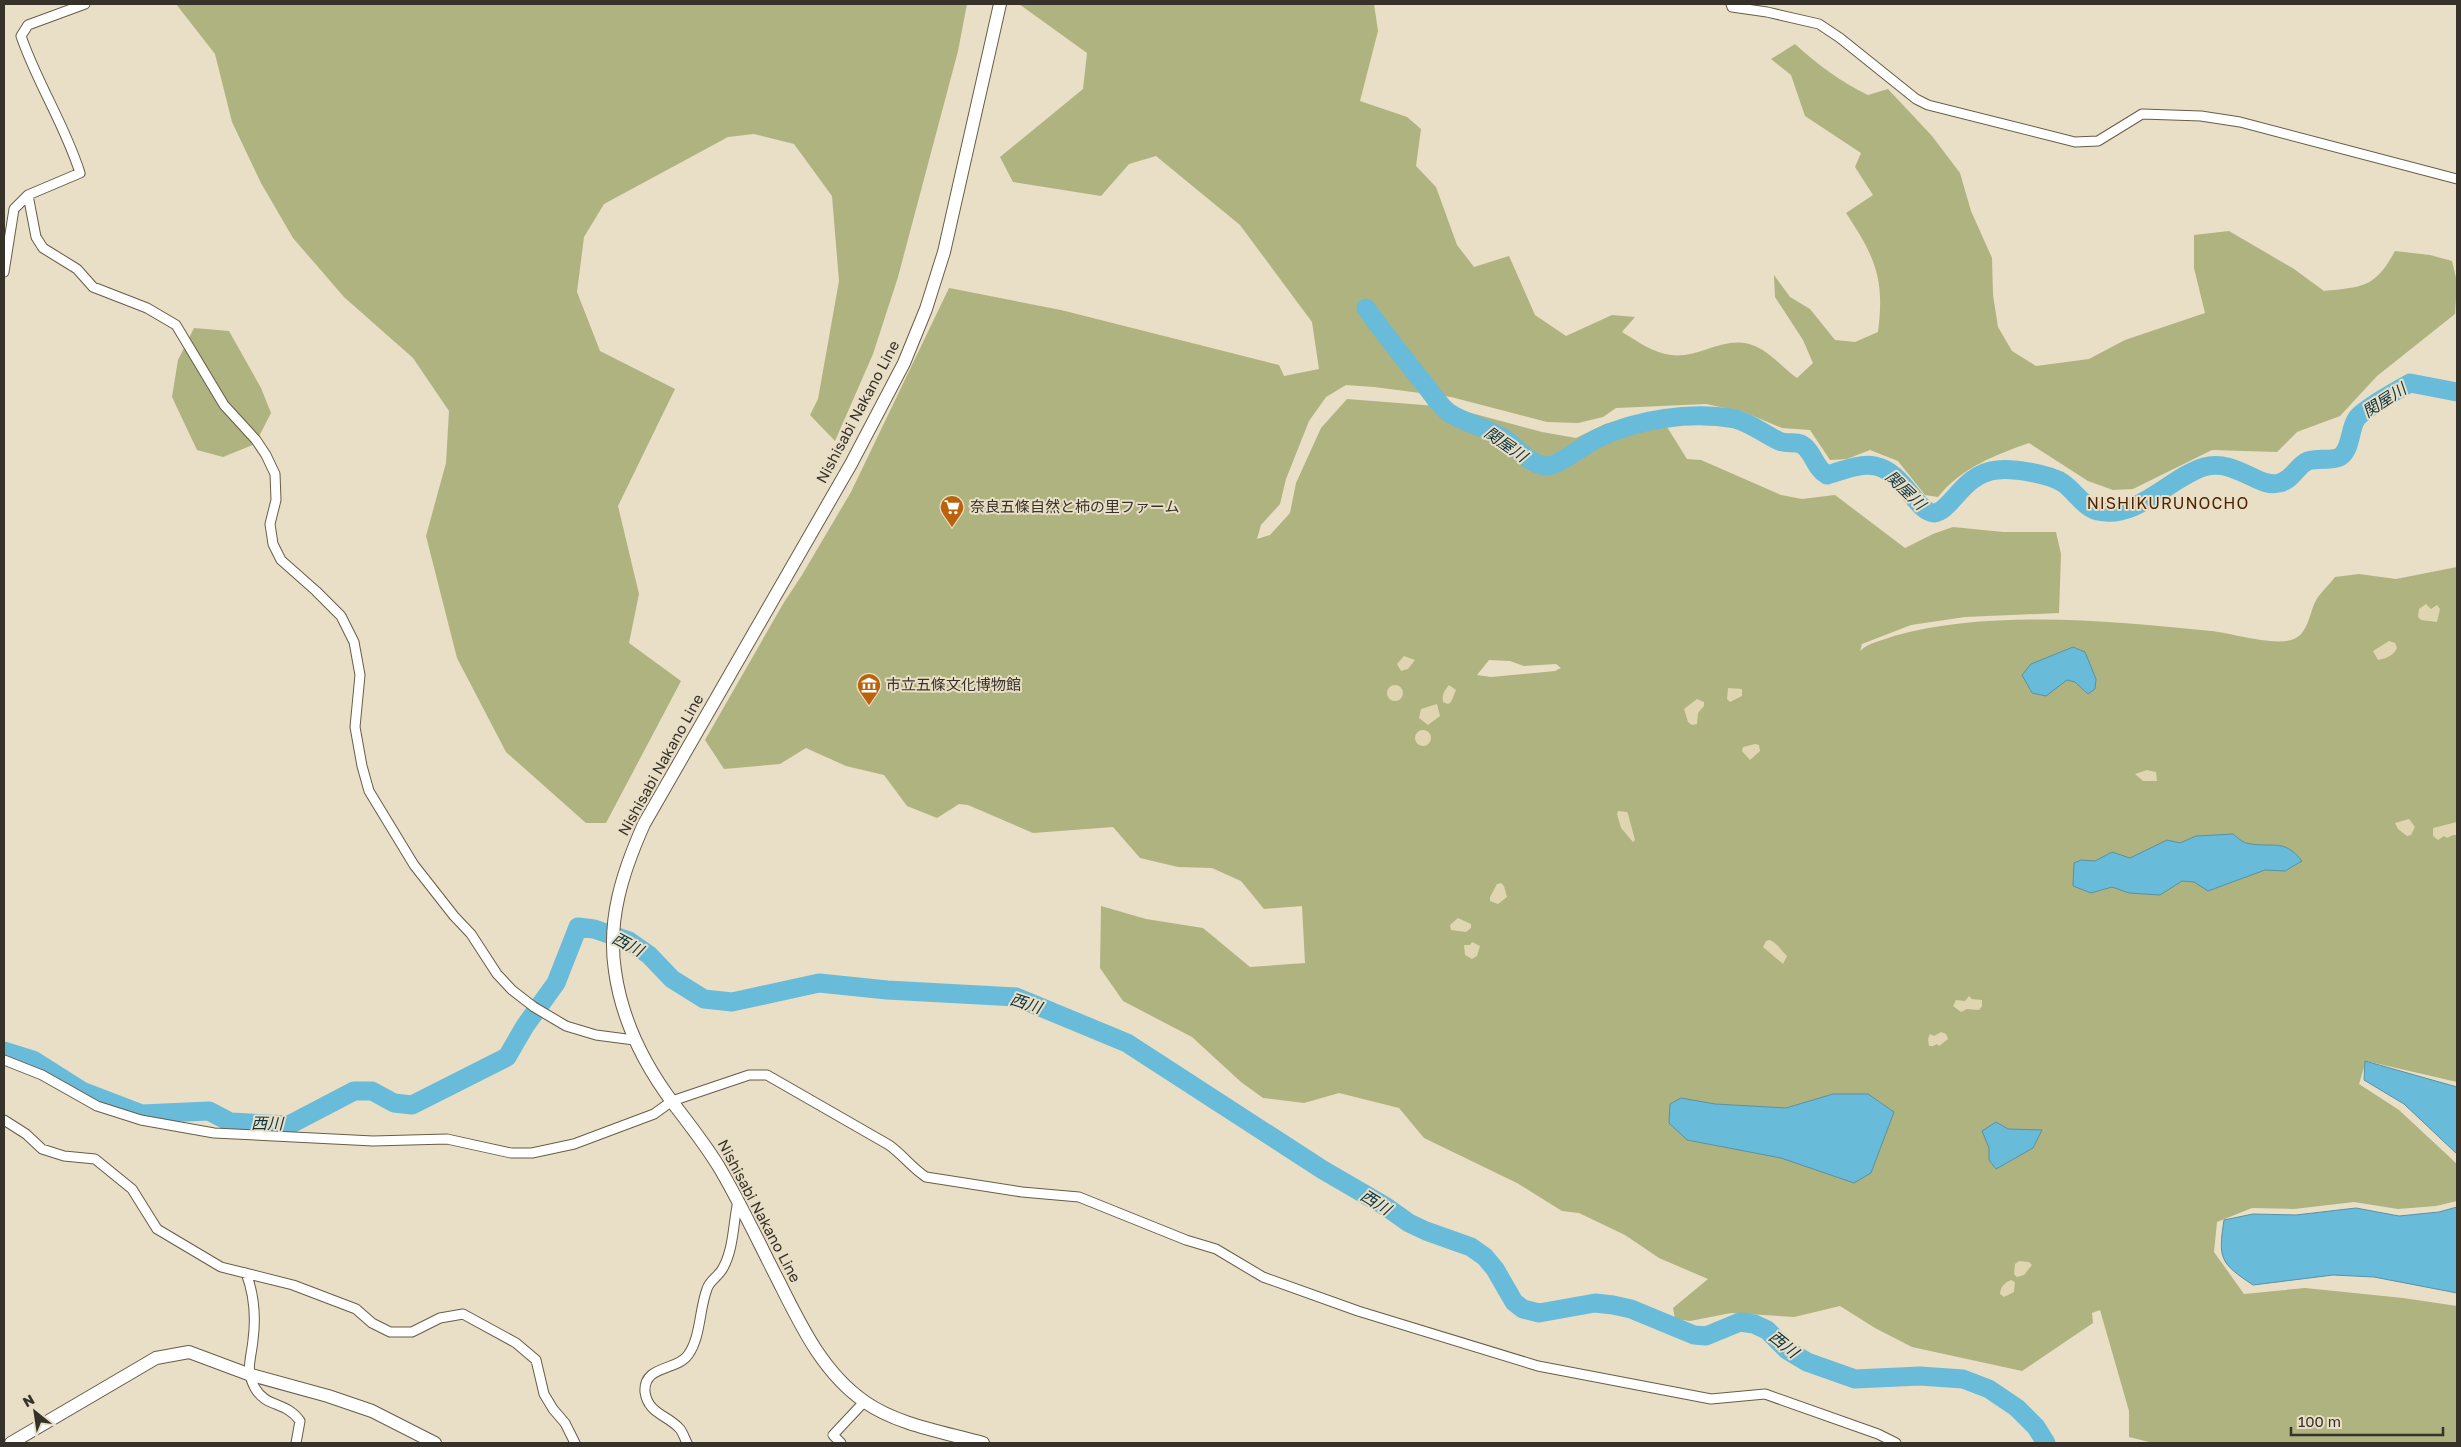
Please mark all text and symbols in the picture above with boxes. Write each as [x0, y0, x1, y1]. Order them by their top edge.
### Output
street label: Nishisabi Nakano Line [812, 337, 903, 486]
water label: 関屋川 [2358, 377, 2411, 421]
water label: 関屋川 [1481, 422, 1533, 467]
water label: 関屋川 [1882, 466, 1932, 515]
district label: NISHIKURUNOCHO [2087, 493, 2249, 513]
supermarket icon: 奈良五條自然と柿の里ファーム [939, 494, 965, 528]
place label: 奈良五條自然と柿の里ファーム [970, 497, 1180, 515]
museum icon: 市立五條文化博物館 [856, 672, 882, 706]
place label: 市立五條文化博物館 [886, 675, 1021, 693]
street label: Nishisabi Nakano Line [614, 690, 707, 838]
water label: 西川 [609, 928, 649, 961]
water label: 西川 [1008, 989, 1046, 1018]
water label: 西川 [251, 1113, 285, 1133]
street label: Nishisabi Nakano Line [715, 1136, 805, 1285]
water label: 西川 [1357, 1185, 1397, 1220]
water label: 西川 [1765, 1326, 1804, 1363]
north arrow [10, 1387, 60, 1437]
text: N [19, 1390, 37, 1410]
scale bar [2291, 1404, 2444, 1436]
text: 100 m [2298, 1412, 2341, 1430]

